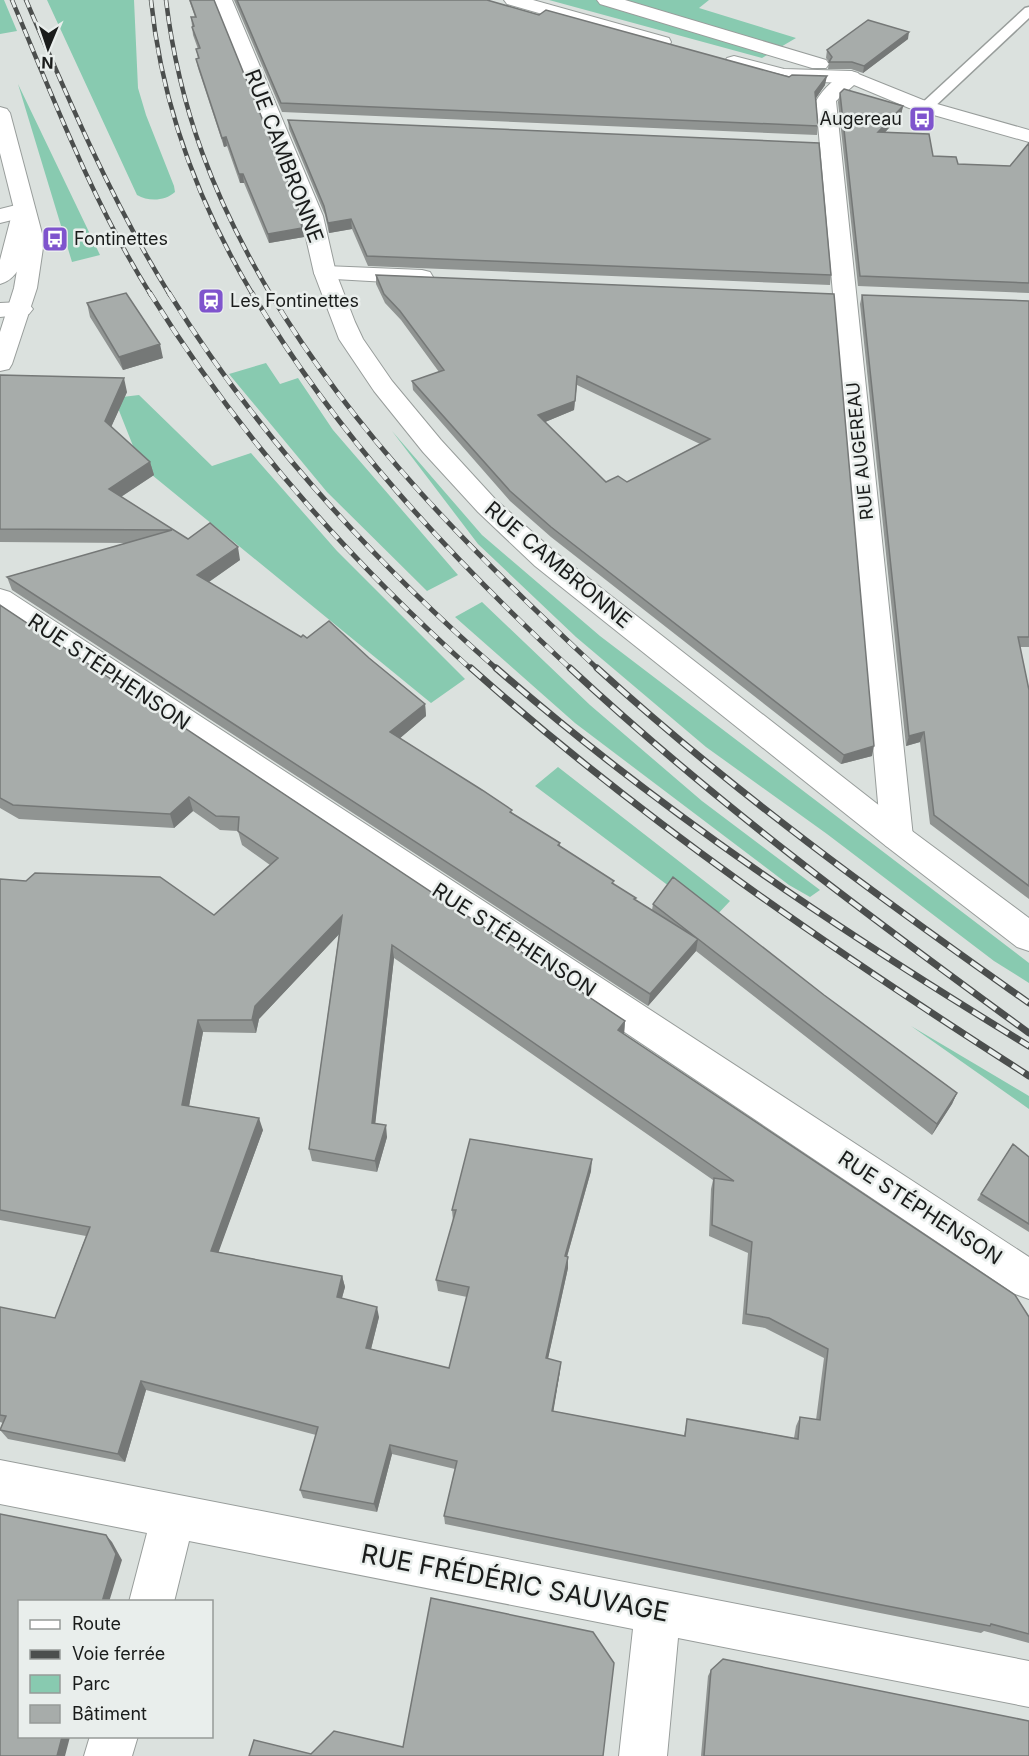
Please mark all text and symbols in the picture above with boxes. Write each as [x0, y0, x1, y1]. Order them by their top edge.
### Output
north arrow [18, 18, 78, 78]
text: N [41, 53, 54, 73]
street label: RUE CAMBRONNE [240, 66, 329, 246]
bus stop icon: Augereau [907, 104, 937, 134]
place label: Augereau [820, 108, 902, 129]
bus stop icon: Fontinettes [40, 224, 70, 254]
place label: Fontinettes [74, 228, 168, 249]
station icon: Les Fontinettes [196, 286, 226, 316]
place label: Les Fontinettes [230, 290, 359, 311]
street label: RUE AUGEREAU [842, 381, 877, 521]
street label: RUE CAMBRONNE [480, 496, 637, 633]
street label: RUE STÉPHENSON [23, 607, 196, 735]
street label: RUE STÉPHENSON [428, 876, 601, 1002]
street label: RUE STÉPHENSON [834, 1144, 1007, 1270]
street label: RUE FRÉDÉRIC SAUVAGE [359, 1537, 672, 1628]
legend [18, 1600, 213, 1738]
text: Route [72, 1613, 121, 1634]
text: Voie ferrée [72, 1643, 165, 1664]
text: Parc [72, 1673, 110, 1694]
text: Bâtiment [72, 1703, 147, 1724]

